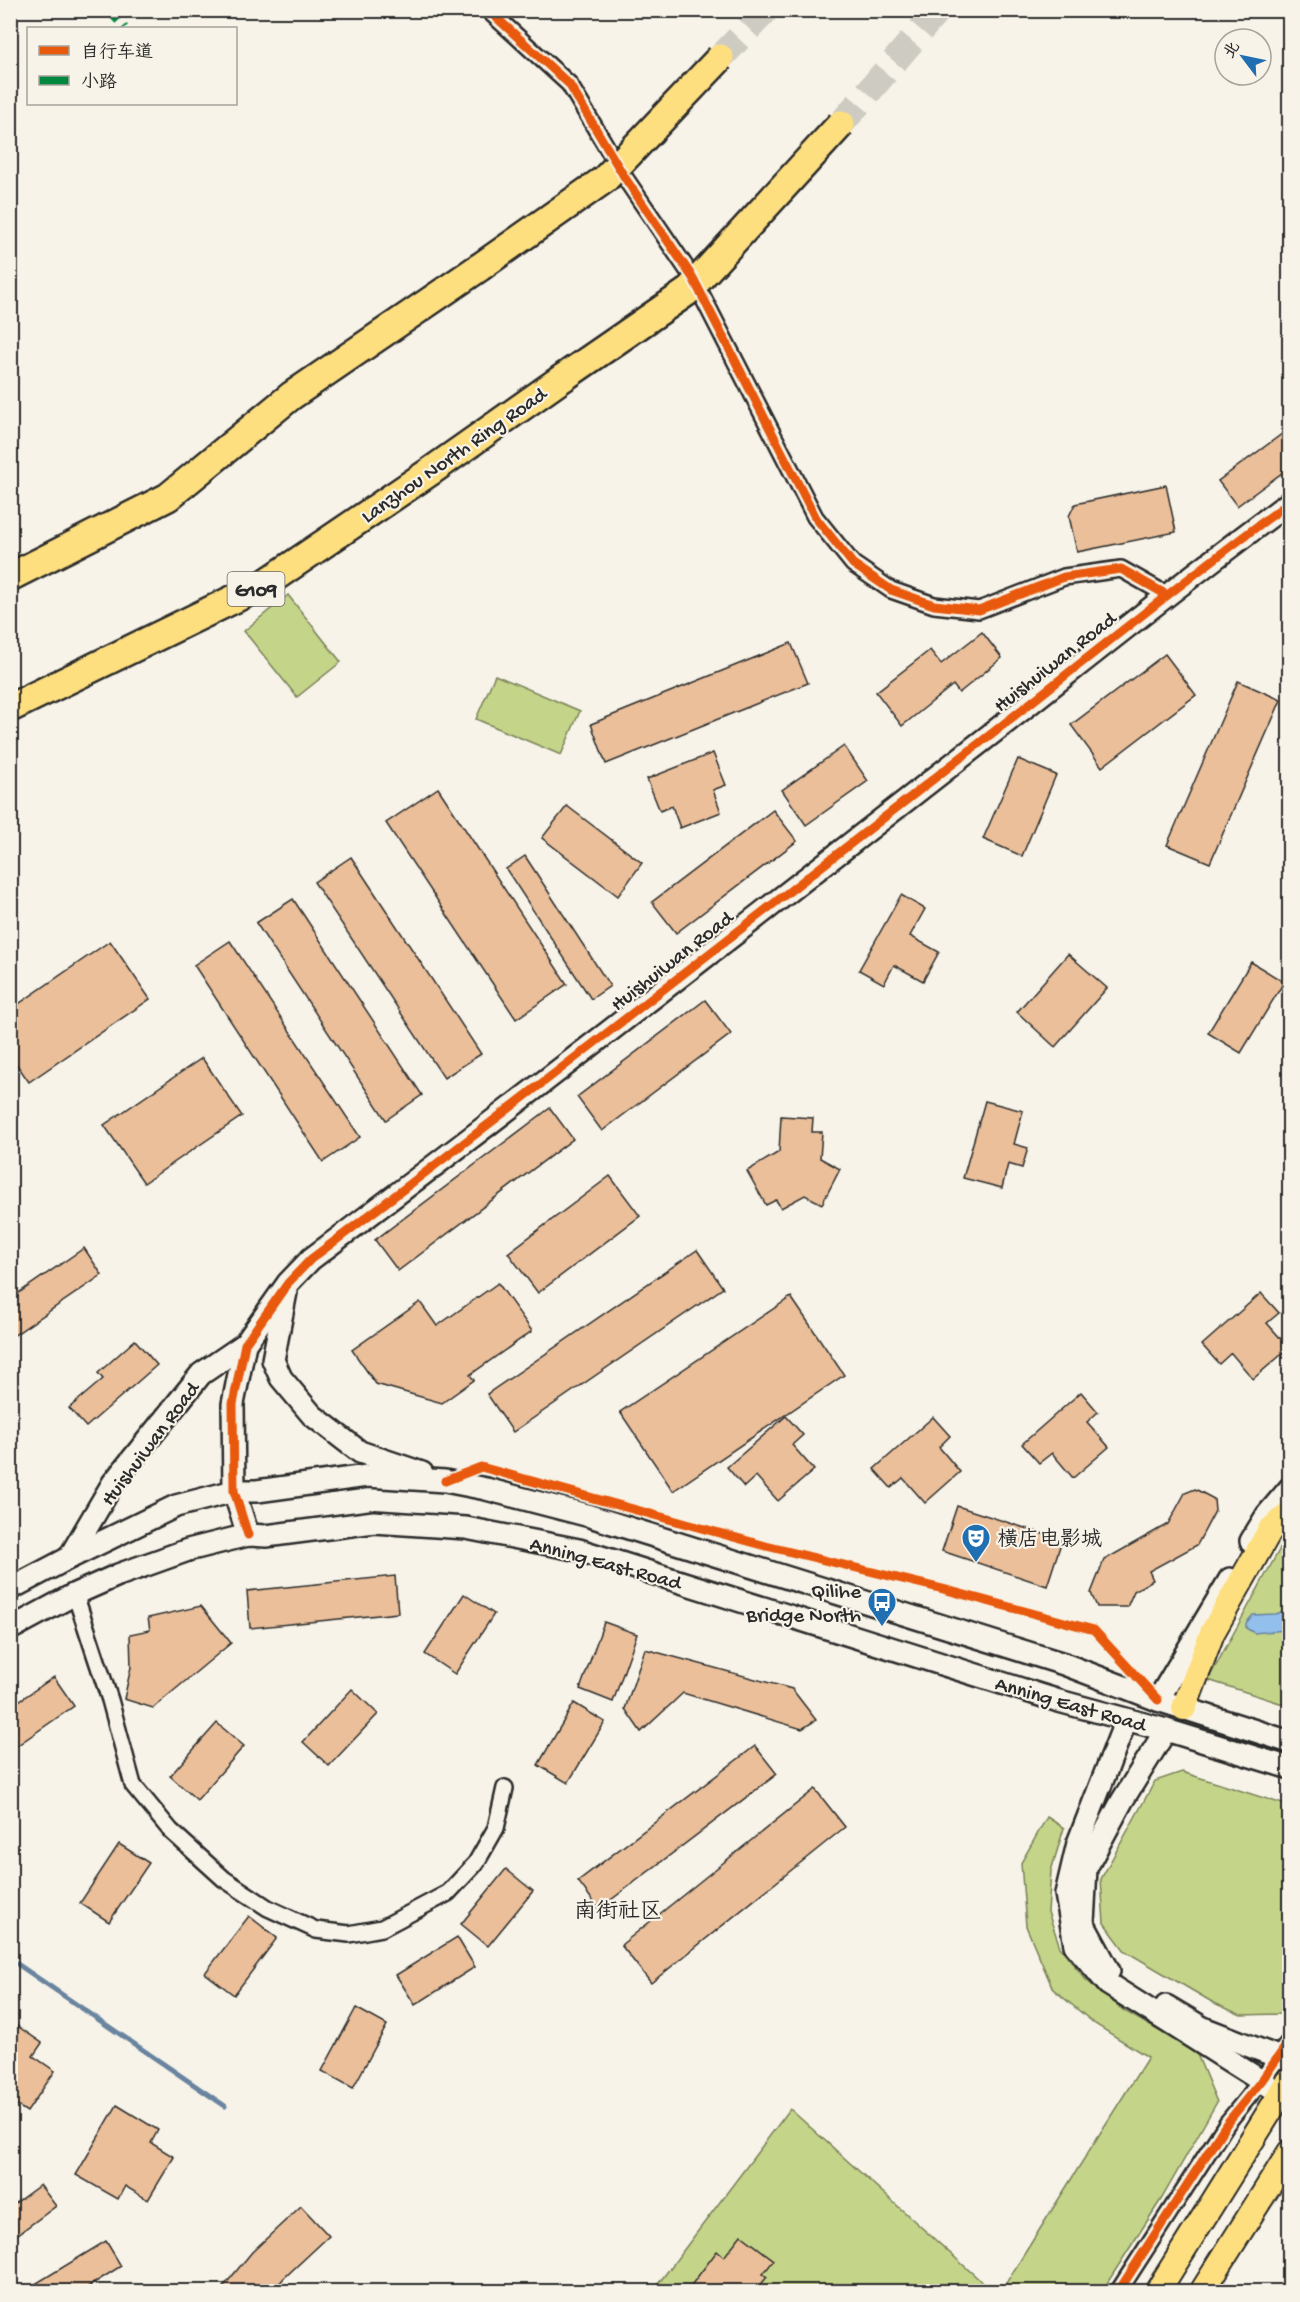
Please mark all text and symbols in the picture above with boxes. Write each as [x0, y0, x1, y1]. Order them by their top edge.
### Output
legend [27, 27, 237, 105]
north arrow [1213, 27, 1273, 87]
text: 北 [1220, 39, 1246, 63]
text: 自行车道 [81, 42, 153, 64]
text: 小路 [81, 72, 117, 94]
street label: Lanzhou North Ring Road [357, 382, 554, 530]
road number: G109 [228, 572, 284, 606]
street label: Huishuiwan Road [990, 607, 1124, 719]
street label: Huishuiwan Road [607, 906, 741, 1018]
street label: Huishuiwan Road [97, 1377, 207, 1512]
theatre icon: 横店电影城 [960, 1522, 992, 1564]
place label: 横店电影城 [997, 1527, 1102, 1554]
street label: Anning East Road [527, 1533, 685, 1598]
place label: Qilihe Bridge North [745, 1581, 862, 1630]
bus stop icon: Qilihe Bridge North [866, 1586, 898, 1628]
street label: Anning East Road [992, 1673, 1150, 1740]
district label: 南街社区 [574, 1898, 662, 1926]

